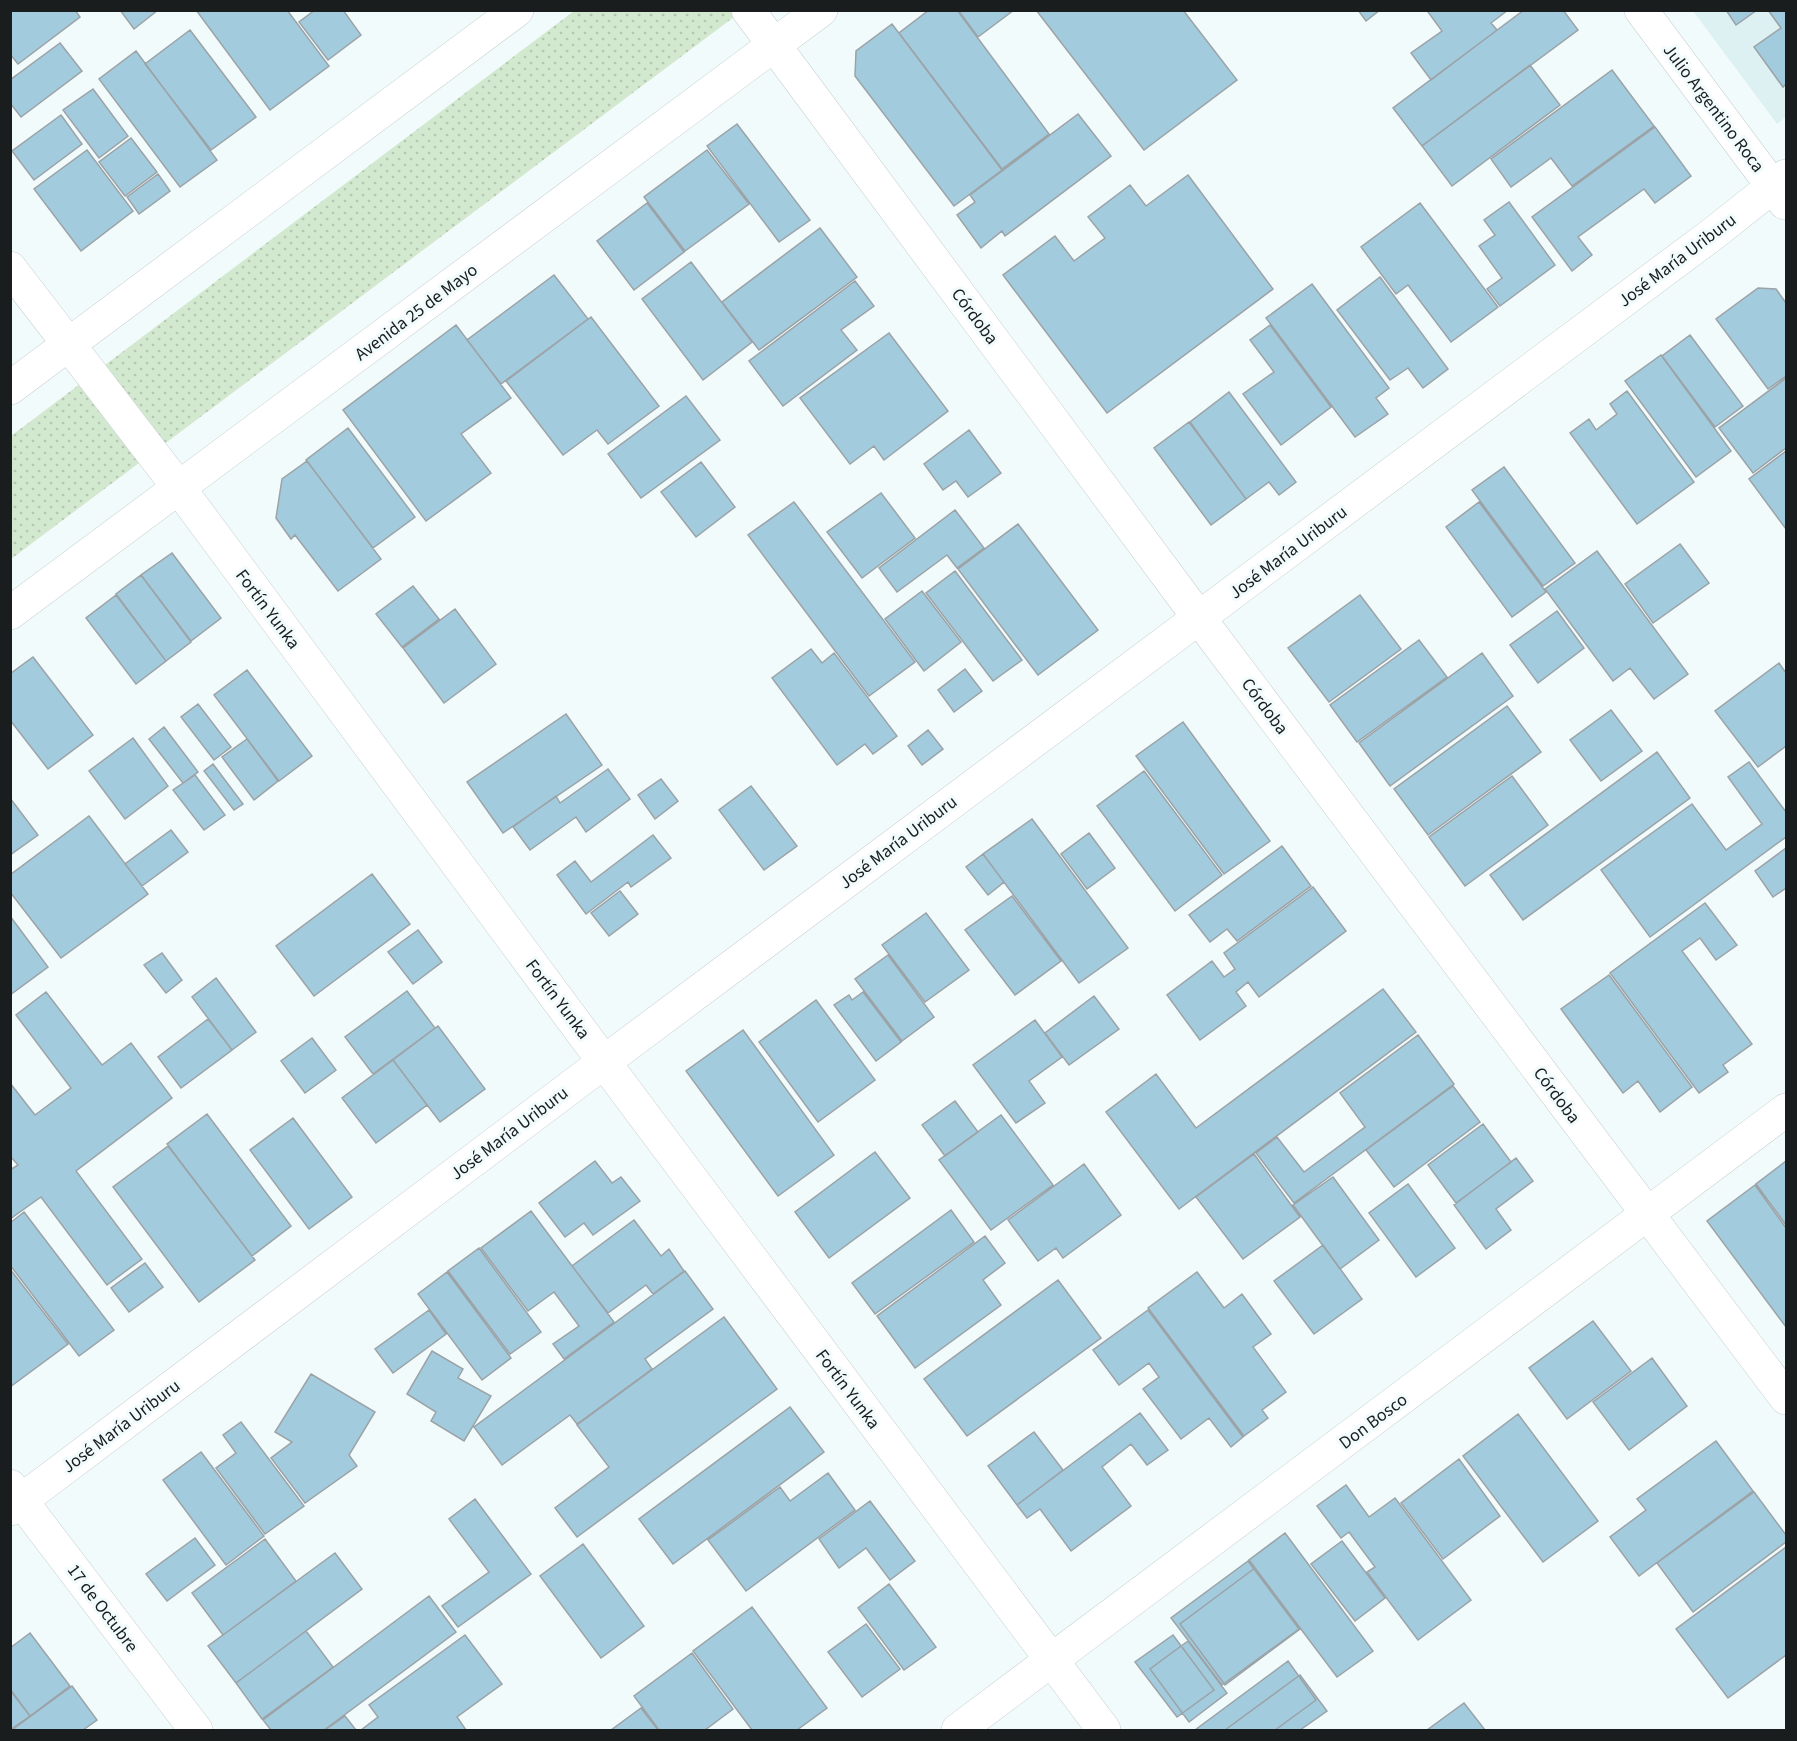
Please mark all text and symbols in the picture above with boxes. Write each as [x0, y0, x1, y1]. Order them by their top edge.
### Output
street label: Julio Argentino Roca [1657, 39, 1770, 178]
street label: José María Uriburu [1613, 208, 1742, 313]
street label: Avenida 25 de Mayo [350, 258, 483, 367]
street label: Córdoba [945, 283, 1004, 350]
street label: José María Uriburu [1224, 500, 1353, 605]
street label: Fortín Yunka [229, 564, 306, 654]
street label: Córdoba [1235, 673, 1294, 740]
street label: José María Uriburu [834, 790, 963, 895]
street label: Fortín Yunka [519, 954, 596, 1044]
street label: Córdoba [1527, 1062, 1586, 1129]
street label: José María Uriburu [445, 1081, 574, 1186]
street label: Fortín Yunka [809, 1344, 886, 1434]
street label: José María Uriburu [57, 1374, 186, 1479]
street label: Don Bosco [1334, 1387, 1413, 1455]
street label: 17 de Octubre [61, 1559, 144, 1658]

